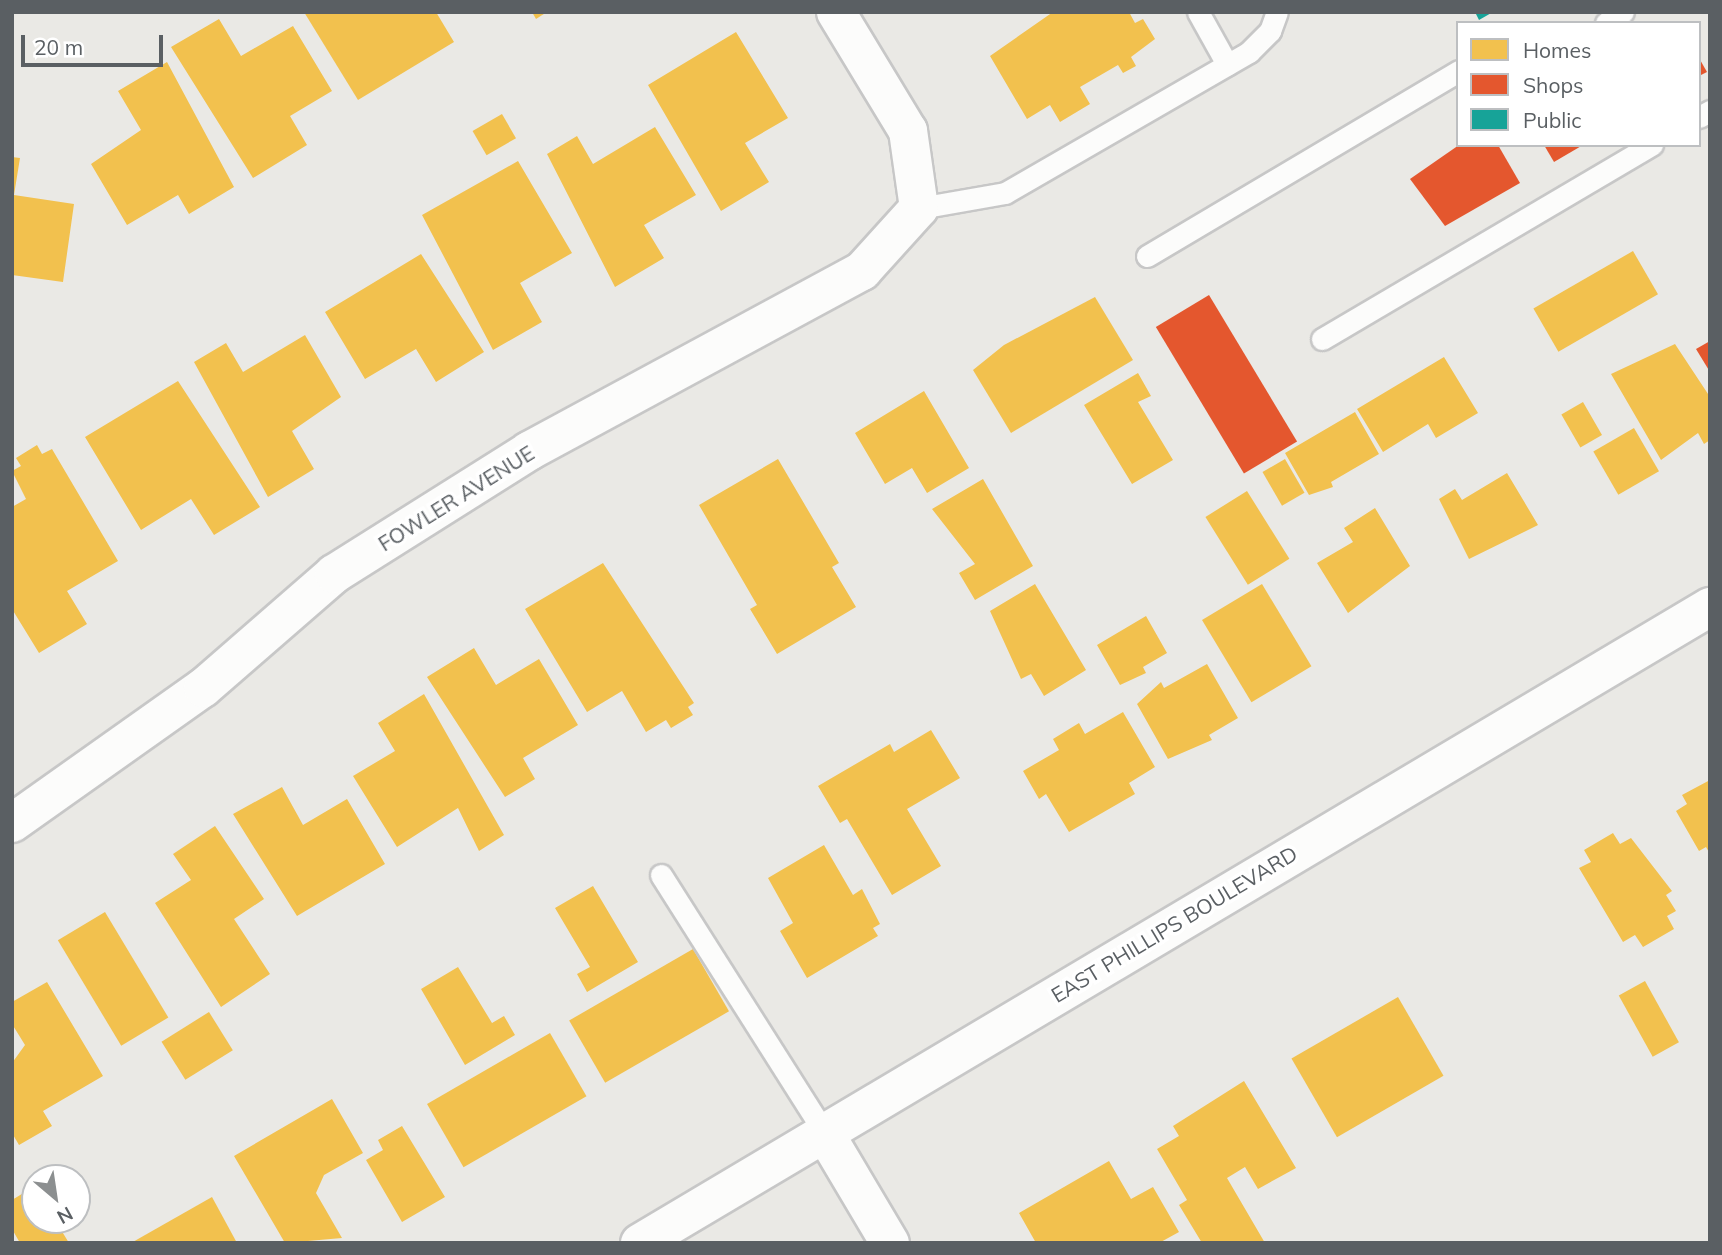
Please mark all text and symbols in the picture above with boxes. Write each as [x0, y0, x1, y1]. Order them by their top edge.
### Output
scale bar [24, 21, 166, 65]
legend [1456, 21, 1701, 147]
text: 20 m [34, 34, 83, 60]
text: Homes [1523, 37, 1591, 63]
text: Shops [1523, 72, 1583, 98]
text: Public [1523, 107, 1582, 133]
street label: FOWLER AVENUE [373, 440, 539, 556]
street label: EAST PHILLIPS BOULEVARD [1046, 840, 1302, 1008]
north arrow [21, 1164, 91, 1234]
text: N [53, 1202, 77, 1230]

